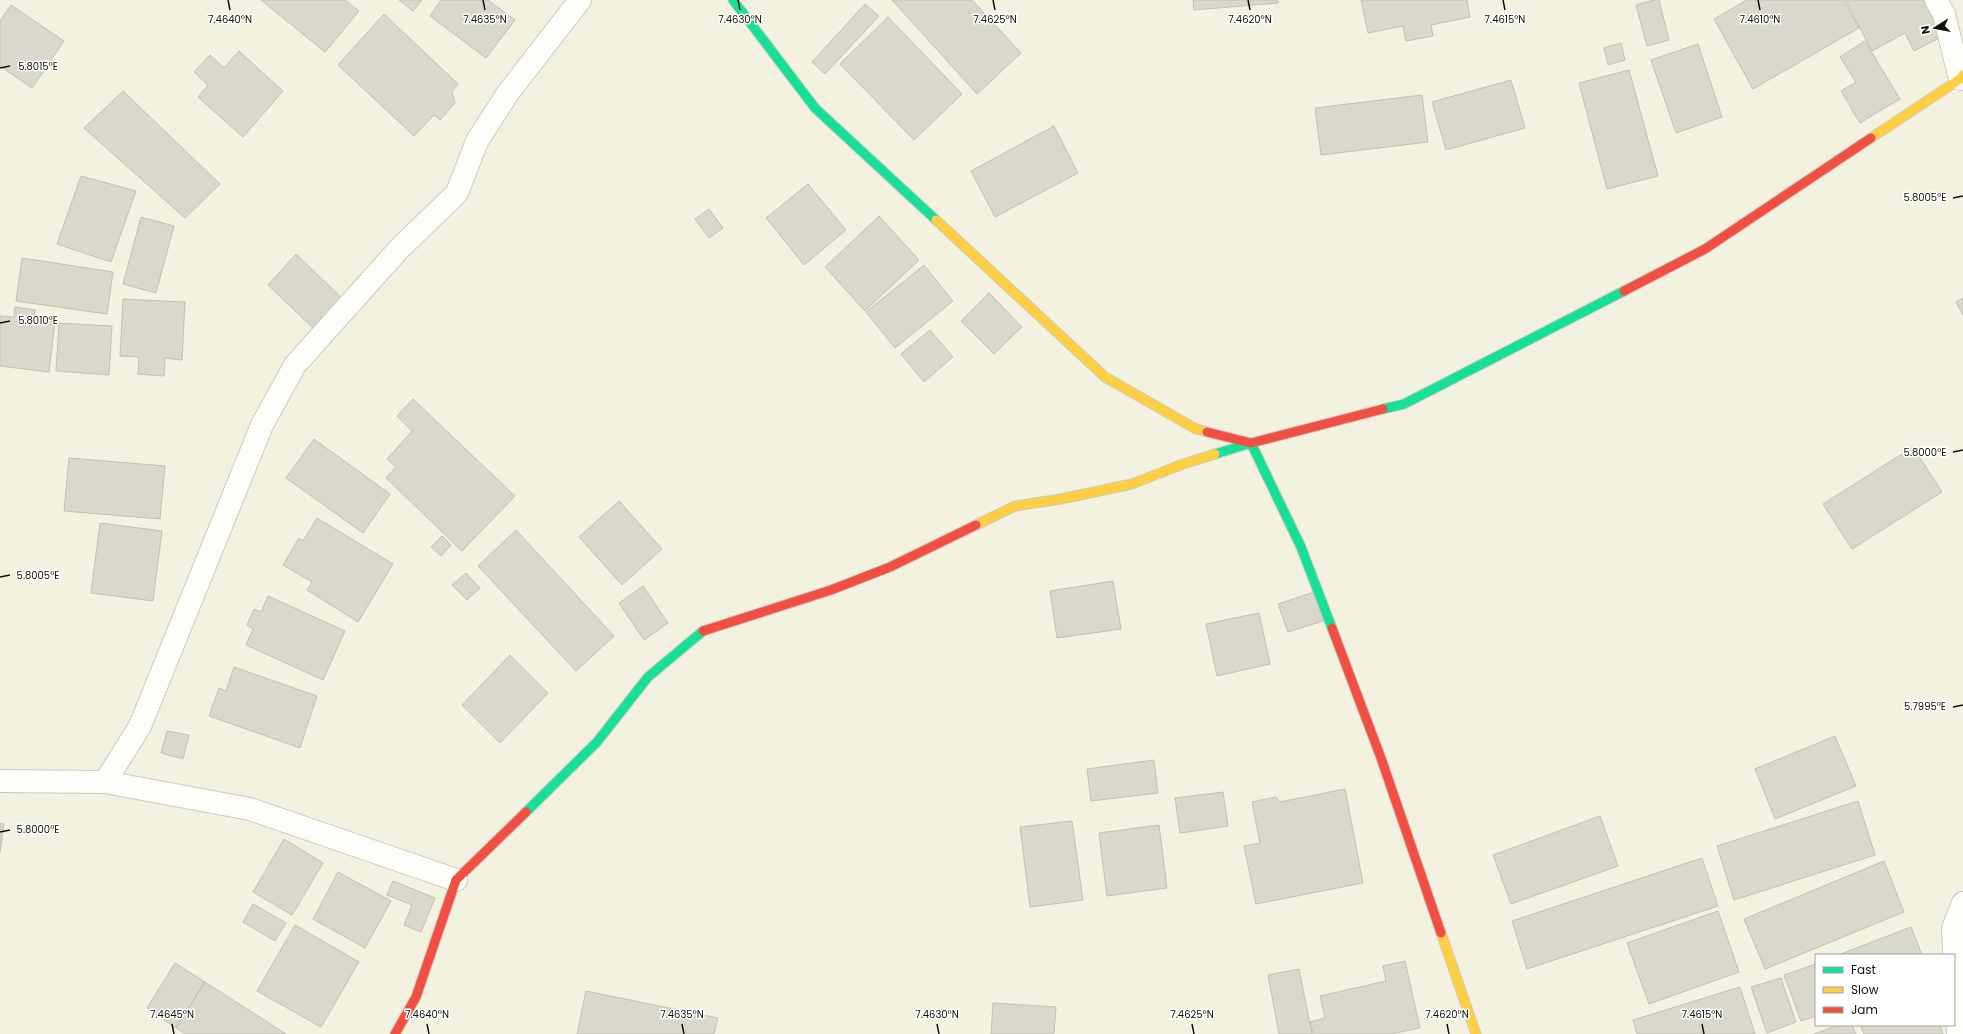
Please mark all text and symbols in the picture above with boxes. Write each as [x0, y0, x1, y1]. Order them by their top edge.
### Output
north arrow [1915, 8, 1955, 48]
text: 7.4640°N [208, 12, 252, 27]
text: 7.4635°N [463, 12, 507, 27]
text: 7.4630°N [718, 12, 762, 27]
text: 7.4625°N [973, 12, 1017, 27]
text: 7.4620°N [1228, 12, 1272, 27]
text: 7.4615°N [1485, 12, 1525, 27]
text: 7.4610°N [1740, 12, 1780, 27]
text: N [1917, 24, 1934, 35]
text: 5.8015°E [18, 59, 58, 74]
text: 5.8005°E [1904, 190, 1946, 205]
text: 5.8010°E [18, 313, 58, 328]
text: 5.8000°E [1904, 445, 1946, 460]
text: 5.8005°E [17, 568, 59, 583]
text: 5.7995°E [1904, 699, 1946, 714]
text: 5.8000°E [17, 822, 59, 837]
legend [1815, 954, 1955, 1026]
text: Fast [1851, 961, 1876, 978]
text: Slow [1851, 981, 1879, 998]
text: Jam [1851, 1001, 1878, 1018]
text: 7.4645°N [150, 1007, 194, 1022]
text: 7.4640°N [405, 1007, 449, 1022]
text: 7.4635°N [660, 1007, 704, 1022]
text: 7.4630°N [915, 1007, 959, 1022]
text: 7.4625°N [1170, 1007, 1214, 1022]
text: 7.4620°N [1425, 1007, 1469, 1022]
text: 7.4615°N [1682, 1007, 1722, 1022]

